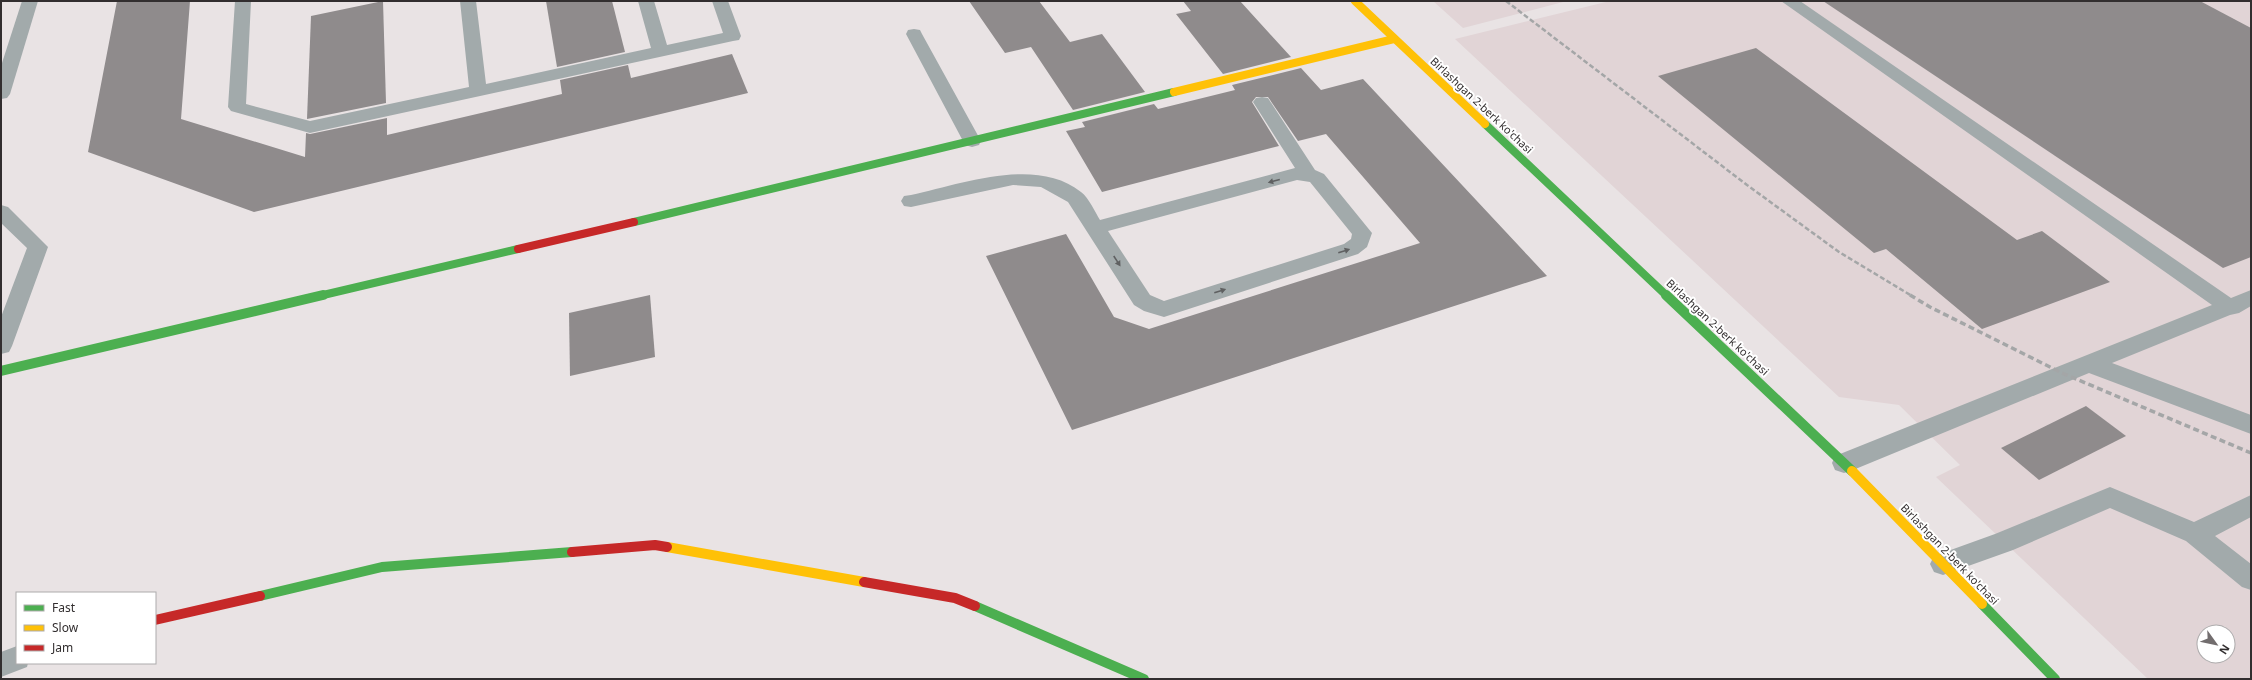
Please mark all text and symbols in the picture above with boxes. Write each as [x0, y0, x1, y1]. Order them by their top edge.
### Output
street label: Birlashgan 2-berk ko'chasi [1428, 54, 1536, 156]
one-way arrow [1268, 178, 1280, 184]
one-way arrow [1339, 248, 1351, 254]
one-way arrow [1113, 255, 1120, 267]
street label: Birlashgan 2-berk ko'chasi [1664, 276, 1772, 378]
one-way arrow [1215, 288, 1227, 294]
street label: Birlashgan 2-berk ko'chasi [1898, 500, 2002, 608]
legend [16, 592, 156, 664]
text: Fast [52, 599, 76, 616]
text: Slow [52, 619, 79, 636]
north arrow [2196, 624, 2236, 664]
text: Jam [51, 639, 73, 656]
text: N [2216, 642, 2234, 658]

